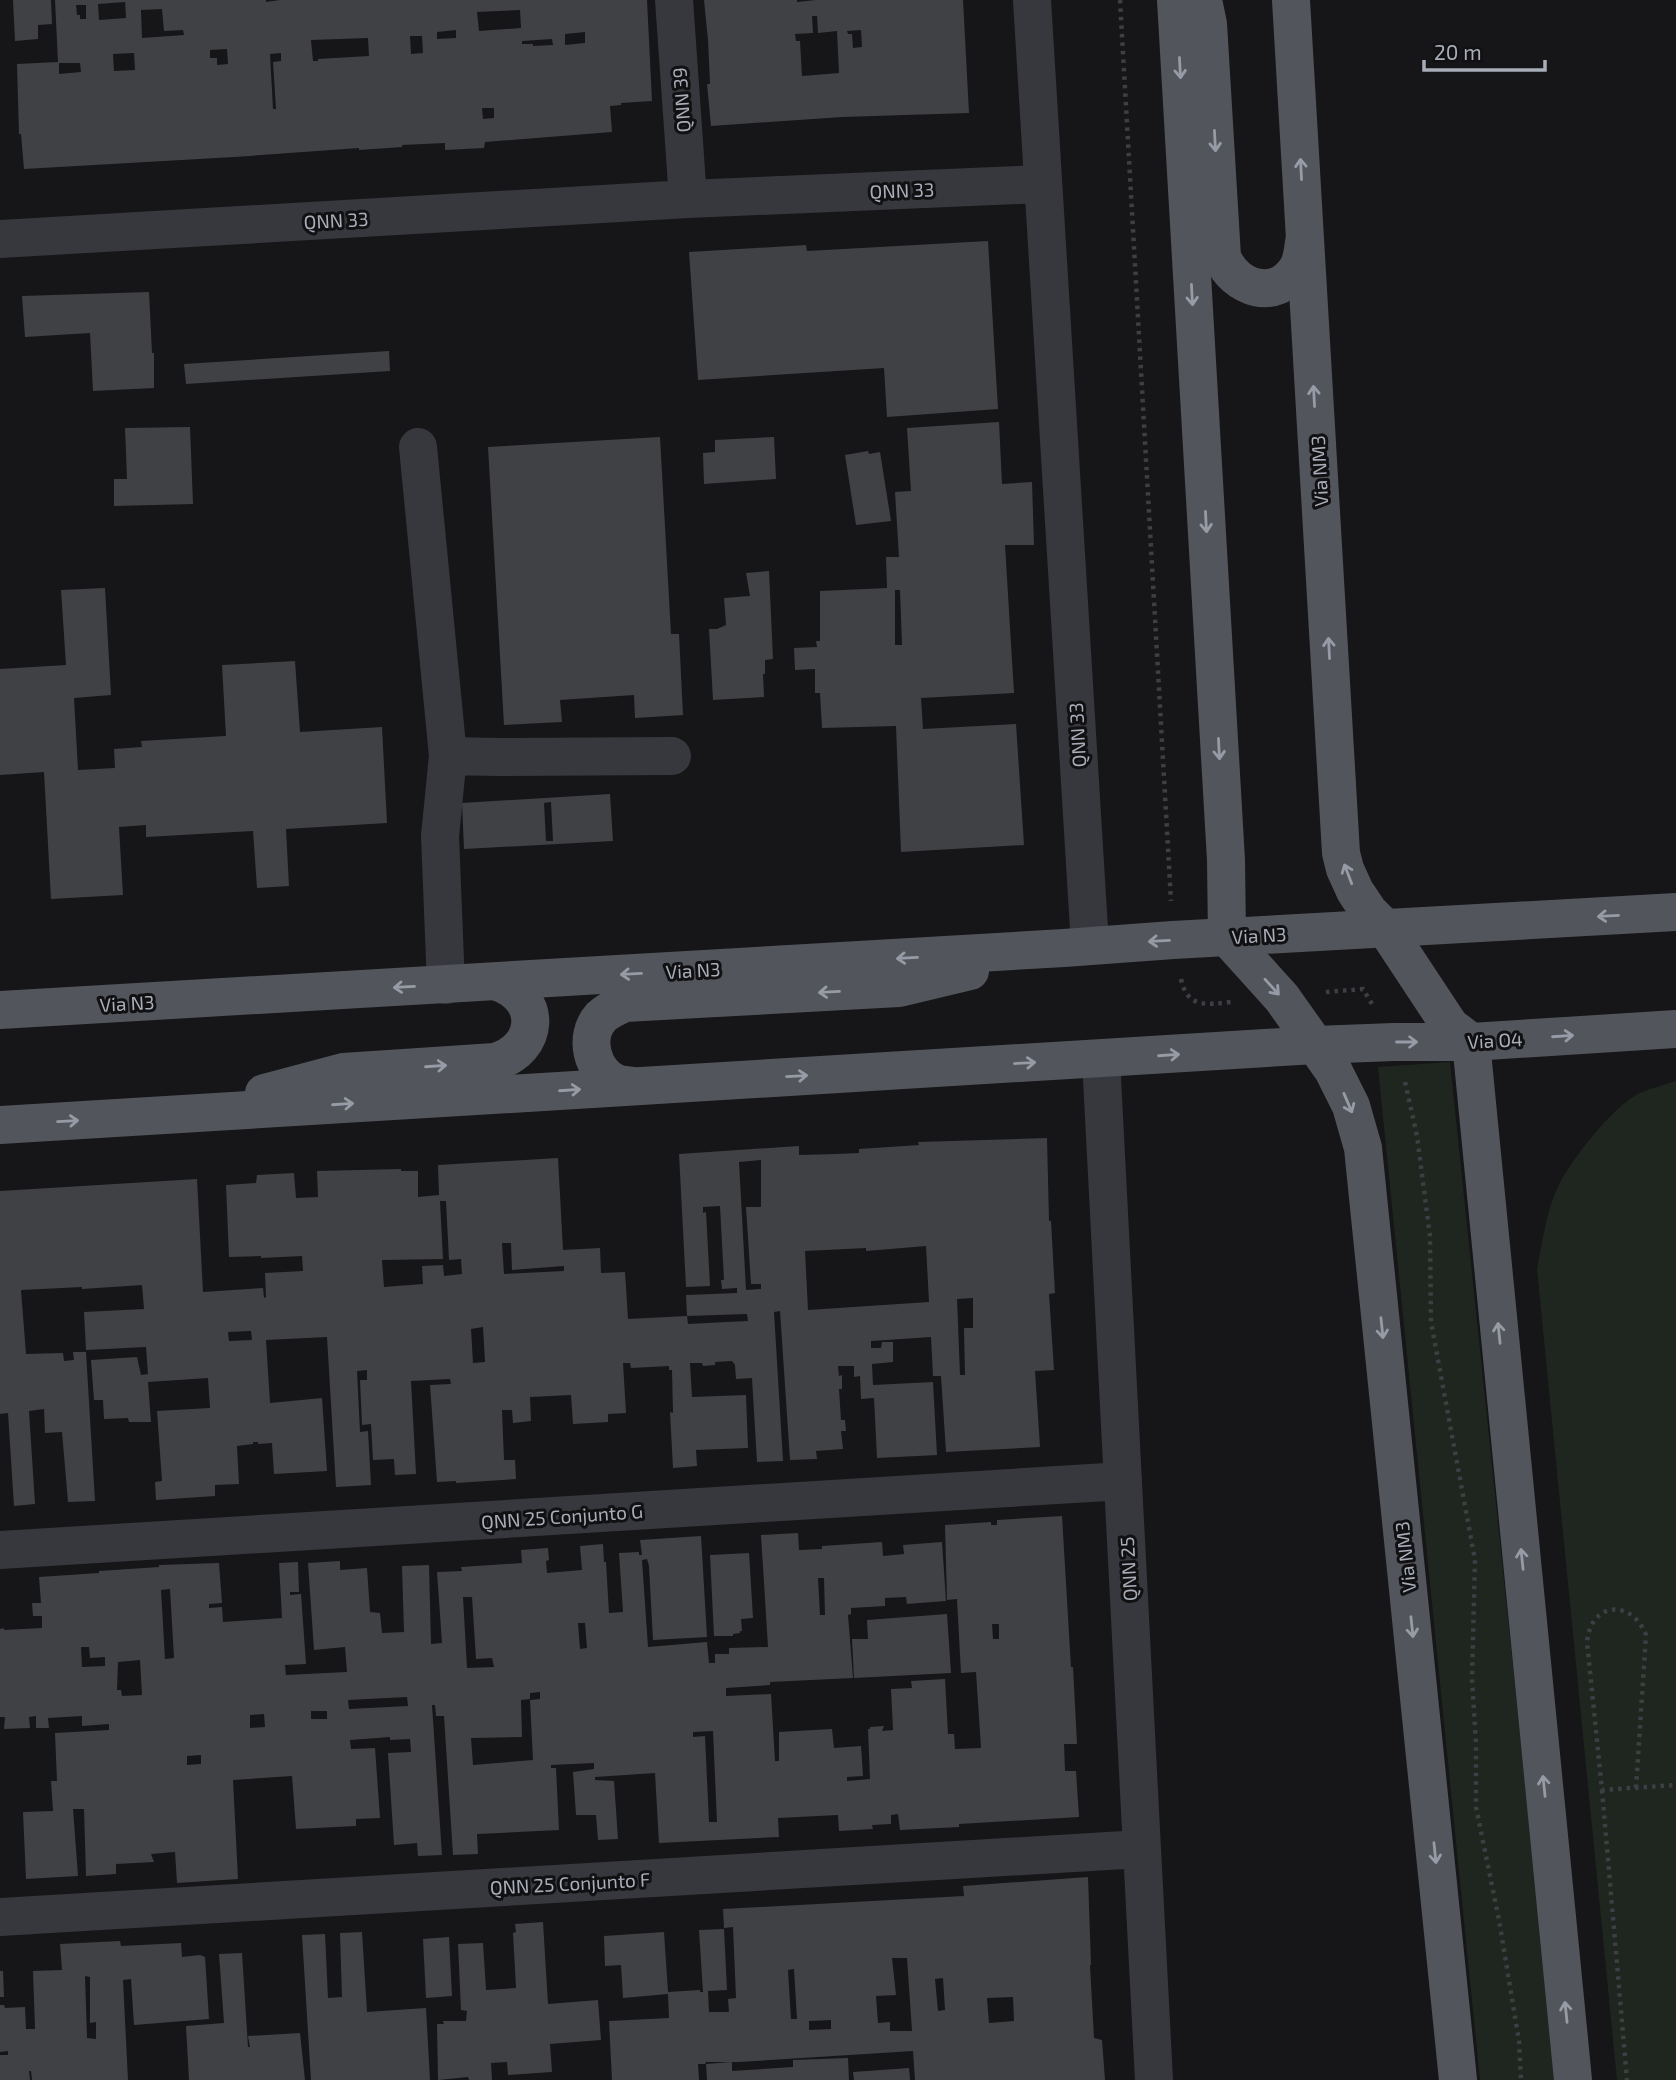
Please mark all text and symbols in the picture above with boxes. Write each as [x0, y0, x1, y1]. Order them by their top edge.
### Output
scale bar [1424, 28, 1545, 72]
text: 20 m [1434, 39, 1482, 64]
one-way arrow [1173, 56, 1186, 79]
street label: QNN 39 [667, 67, 695, 133]
one-way arrow [1208, 129, 1221, 152]
one-way arrow [1294, 158, 1307, 181]
street label: QNN 33 [869, 177, 935, 203]
street label: QNN 33 [303, 207, 369, 233]
one-way arrow [1186, 284, 1199, 307]
one-way arrow [1308, 385, 1321, 408]
street label: Via NM3 [1306, 435, 1332, 507]
one-way arrow [1199, 511, 1212, 534]
one-way arrow [1322, 637, 1335, 660]
street label: QNN 33 [1064, 702, 1090, 768]
one-way arrow [1213, 738, 1226, 760]
one-way arrow [1340, 863, 1353, 885]
one-way arrow [1597, 910, 1620, 923]
street label: Via N3 [1231, 922, 1287, 948]
one-way arrow [1147, 934, 1170, 947]
one-way arrow [896, 951, 919, 964]
street label: Via N3 [665, 957, 721, 983]
one-way arrow [621, 968, 643, 981]
one-way arrow [1264, 978, 1280, 996]
one-way arrow [393, 981, 416, 994]
one-way arrow [818, 986, 841, 999]
street label: Via N3 [99, 990, 155, 1016]
street label: Via O4 [1467, 1027, 1523, 1053]
one-way arrow [1552, 1029, 1574, 1042]
one-way arrow [1396, 1035, 1419, 1049]
one-way arrow [1157, 1048, 1180, 1061]
one-way arrow [1013, 1057, 1036, 1070]
one-way arrow [424, 1059, 447, 1072]
one-way arrow [786, 1070, 809, 1083]
one-way arrow [559, 1083, 581, 1096]
one-way arrow [1343, 1092, 1356, 1114]
one-way arrow [332, 1098, 355, 1111]
one-way arrow [56, 1115, 79, 1128]
one-way arrow [1375, 1316, 1388, 1338]
one-way arrow [1492, 1322, 1505, 1345]
street label: QNN 25 Conjunto G [480, 1499, 644, 1533]
street label: Via NM3 [1390, 1520, 1420, 1594]
street label: QNN 25 [1115, 1536, 1141, 1602]
one-way arrow [1515, 1548, 1528, 1571]
one-way arrow [1406, 1615, 1419, 1638]
one-way arrow [1537, 1775, 1550, 1797]
one-way arrow [1429, 1842, 1442, 1864]
street label: QNN 25 Conjunto F [489, 1867, 651, 1899]
one-way arrow [1559, 2001, 1572, 2024]

